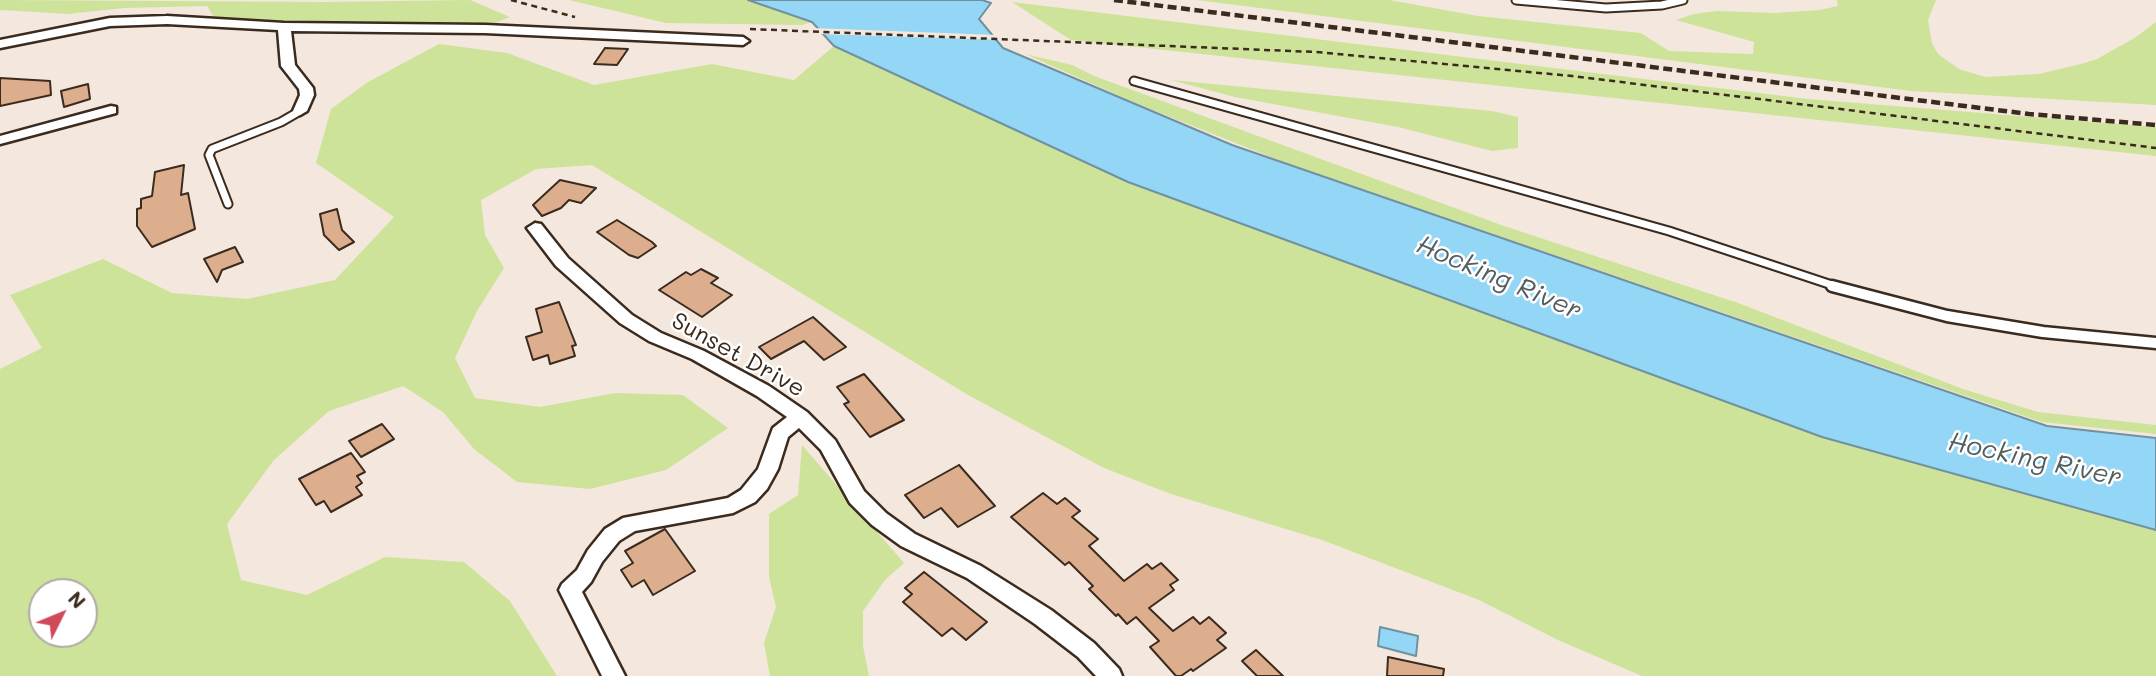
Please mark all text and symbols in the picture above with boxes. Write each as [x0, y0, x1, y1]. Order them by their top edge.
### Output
water label: Hocking River [1412, 229, 1586, 327]
street label: Sunset Drive [666, 306, 810, 404]
water label: Hocking River [1946, 426, 2124, 494]
north arrow [28, 578, 98, 648]
text: N [63, 586, 91, 613]

